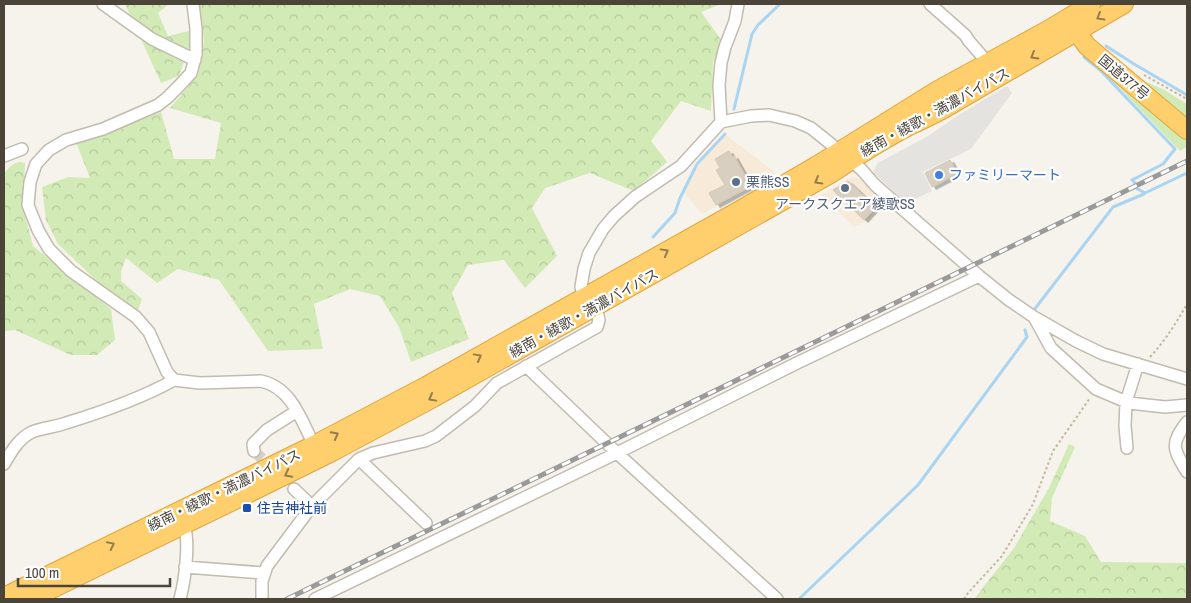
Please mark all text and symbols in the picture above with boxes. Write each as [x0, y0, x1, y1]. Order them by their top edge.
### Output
one-way arrow [1096, 11, 1105, 21]
one-way arrow [1031, 50, 1040, 60]
street label: 国道377号 [1095, 50, 1153, 104]
street label: 綾南・綾歌・満濃バイパス [857, 63, 1013, 161]
place label: ファミリーマート [949, 166, 1061, 184]
marker: ファミリーマート [933, 169, 945, 181]
place label: 栗熊SS [746, 173, 790, 191]
one-way arrow [814, 175, 823, 185]
marker: 栗熊SS [730, 176, 742, 188]
marker: アークスクエア綾歌SS [839, 182, 851, 194]
place label: アークスクエア綾歌SS [775, 195, 915, 213]
one-way arrow [660, 248, 669, 258]
street label: 綾南・綾歌・満濃バイパス [506, 264, 662, 362]
one-way arrow [472, 354, 481, 364]
one-way arrow [429, 392, 438, 402]
one-way arrow [330, 431, 339, 441]
street label: 綾南・綾歌・満濃バイパス [145, 445, 303, 535]
one-way arrow [285, 468, 294, 478]
place label: 住吉神社前 [257, 499, 327, 517]
marker: 住吉神社前 [241, 502, 253, 514]
one-way arrow [105, 541, 114, 551]
scale bar [18, 556, 170, 588]
text: 100 m [25, 562, 59, 583]

